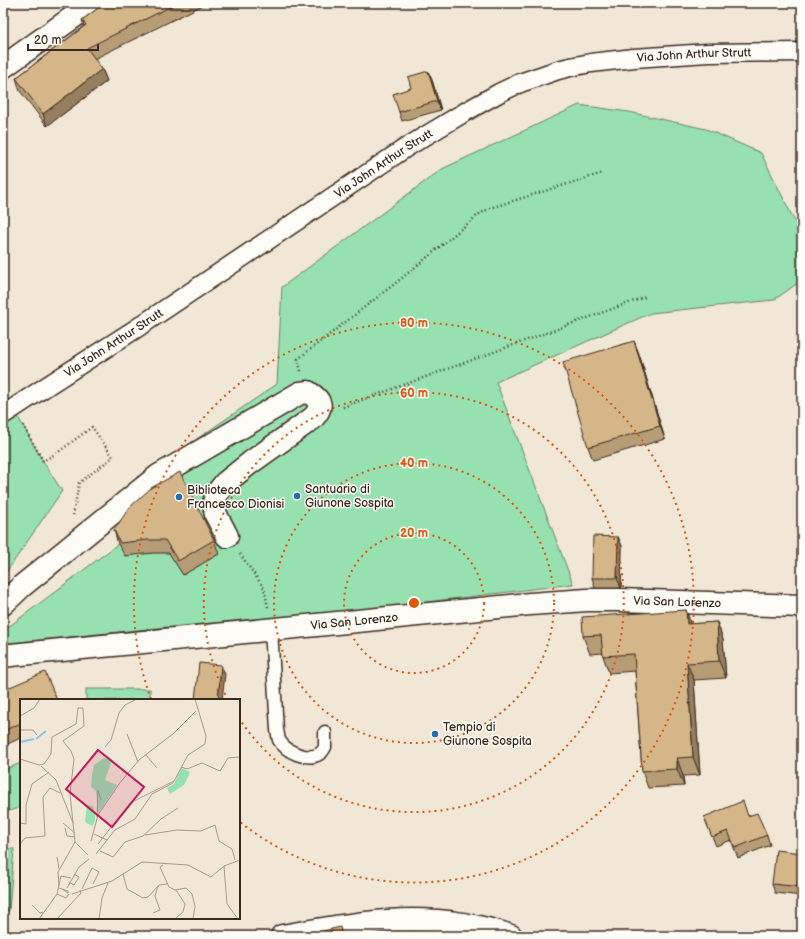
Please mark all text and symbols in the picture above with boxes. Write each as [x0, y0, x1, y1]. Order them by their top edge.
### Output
scale bar [28, 26, 98, 52]
text: 20 m [34, 33, 61, 48]
street label: Via John Arthur Strutt [636, 45, 752, 65]
street label: Via John Arthur Strutt [331, 126, 436, 201]
street label: Via John Arthur Strutt [61, 305, 166, 380]
text: 80 m [400, 316, 428, 331]
text: 60 m [400, 386, 428, 401]
text: 40 m [400, 456, 428, 471]
place label: Santuario di Giunone Sospita [305, 482, 394, 511]
place label: Biblioteca Francesco Dionisi [187, 483, 285, 512]
marker: Santuario di Giunone Sospita [292, 491, 302, 501]
marker: Biblioteca Francesco Dionisi [174, 492, 184, 502]
text: 20 m [400, 526, 428, 541]
street label: Via San Lorenzo [633, 593, 722, 611]
centre of rings [407, 596, 421, 610]
street label: Via San Lorenzo [310, 609, 399, 633]
inset map [20, 699, 240, 919]
place label: Tempio di Giunone Sospita [443, 720, 532, 749]
marker: Tempio di Giunone Sospita [430, 729, 440, 739]

